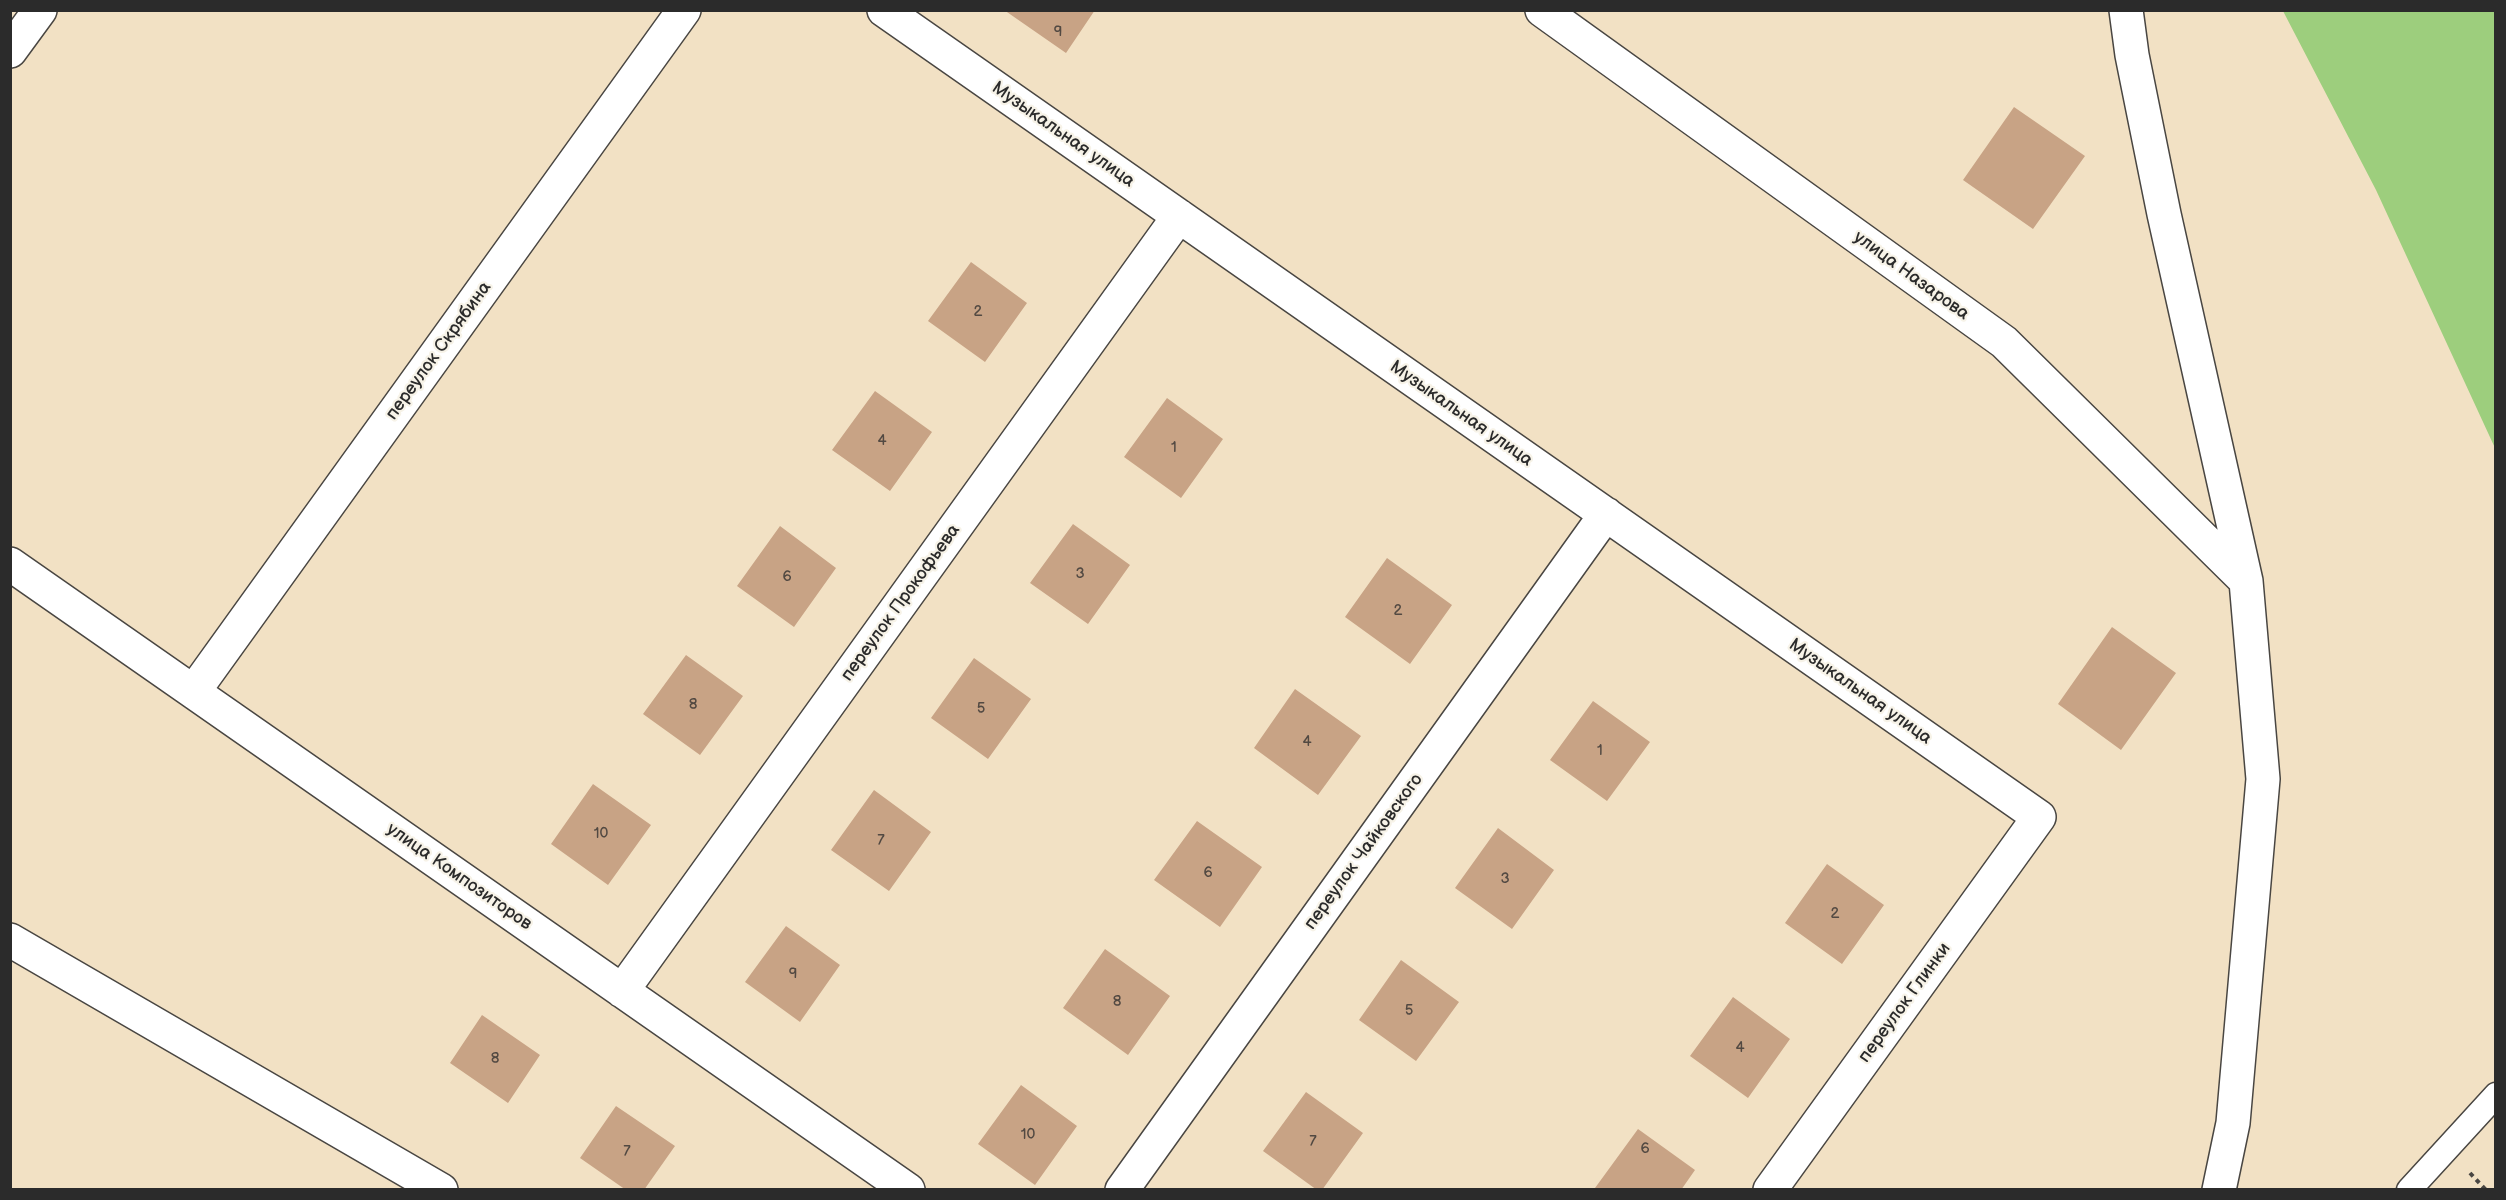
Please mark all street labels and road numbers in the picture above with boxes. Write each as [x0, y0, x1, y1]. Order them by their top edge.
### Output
street label: Музыкальная улица [987, 78, 1139, 192]
street label: улица Назарова [1849, 227, 1973, 325]
street label: переулок Скрябина [382, 278, 496, 424]
street label: Музыкальная улица [1385, 357, 1537, 471]
street label: переулок Прокофьева [837, 520, 965, 686]
street label: Музыкальная улица [1784, 635, 1936, 749]
street label: переулок Чайковского [1300, 770, 1428, 934]
street label: улица Композиторов [382, 819, 536, 935]
street label: переулок Глинки [1854, 939, 1956, 1067]

